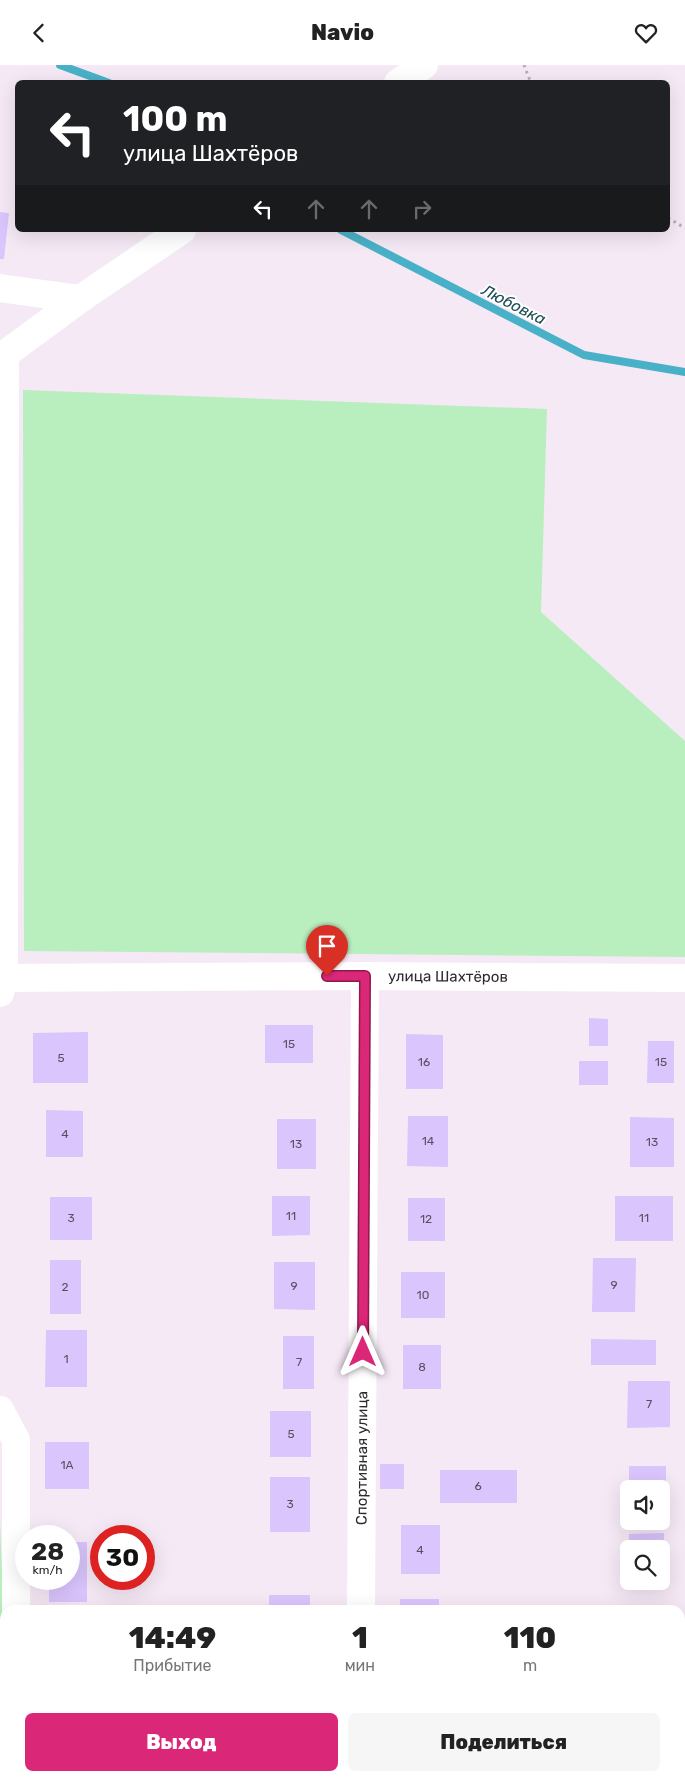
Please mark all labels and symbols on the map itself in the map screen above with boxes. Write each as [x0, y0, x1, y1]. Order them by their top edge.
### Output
water label: Любовка [478, 280, 549, 329]
pin [306, 925, 348, 976]
street label: улица Шахтёров [388, 967, 508, 986]
house number: 15 [283, 1037, 295, 1051]
house number: 5 [57, 1051, 65, 1065]
house number: 16 [418, 1055, 430, 1069]
house number: 15 [655, 1055, 667, 1069]
house number: 4 [61, 1127, 69, 1141]
house number: 14 [422, 1134, 435, 1148]
house number: 13 [646, 1135, 658, 1149]
house number: 13 [290, 1137, 302, 1151]
house number: 11 [286, 1209, 296, 1223]
house number: 3 [67, 1211, 75, 1225]
house number: 11 [639, 1211, 649, 1225]
house number: 12 [420, 1212, 432, 1226]
house number: 9 [610, 1278, 618, 1292]
house number: 9 [290, 1279, 298, 1293]
house number: 2 [61, 1280, 69, 1294]
house number: 10 [417, 1288, 429, 1302]
position arrow [336, 1325, 388, 1377]
house number: 1 [63, 1352, 69, 1366]
house number: 7 [296, 1355, 302, 1369]
house number: 8 [418, 1360, 426, 1374]
street label: Спортивная улица [353, 1391, 371, 1525]
house number: 7 [646, 1397, 652, 1411]
house number: 5 [287, 1427, 295, 1441]
house number: 1А [60, 1458, 74, 1472]
house number: 6 [474, 1479, 482, 1493]
house number: 3 [286, 1497, 294, 1511]
speed limit sign: 30 [90, 1525, 155, 1590]
house number: 4 [416, 1543, 424, 1557]

